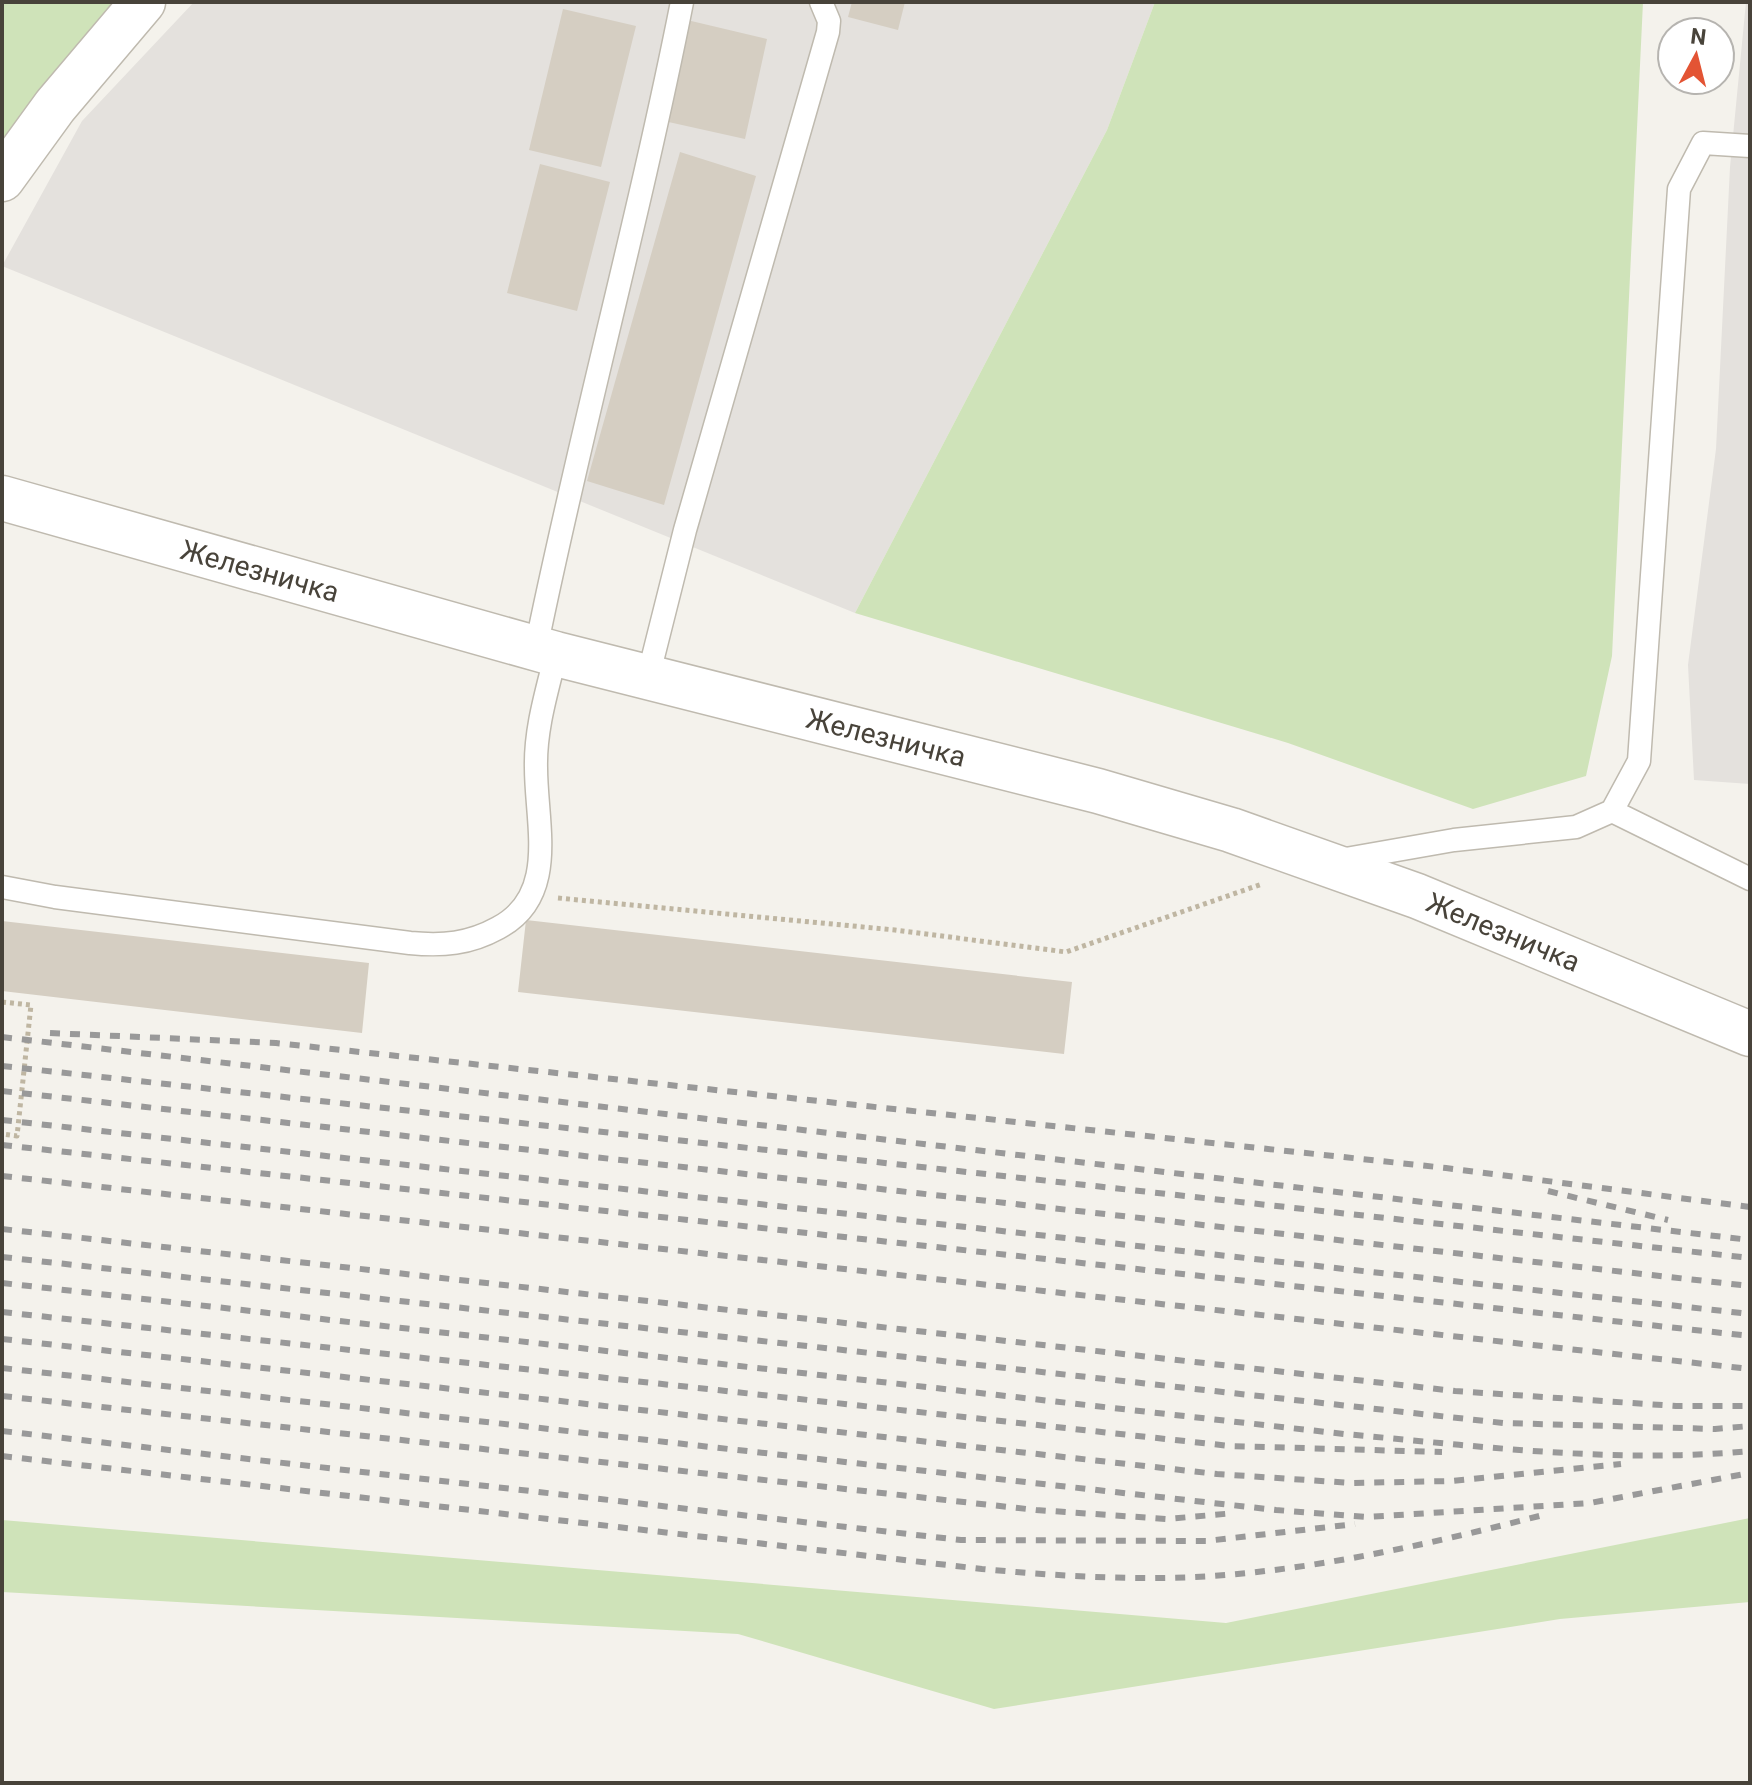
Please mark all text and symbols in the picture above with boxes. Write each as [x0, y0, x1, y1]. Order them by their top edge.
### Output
north arrow [1656, 16, 1736, 96]
text: N [1689, 23, 1708, 50]
street label: Железничка [177, 533, 343, 609]
street label: Железничка [803, 702, 969, 774]
street label: Железничка [1421, 886, 1585, 979]

